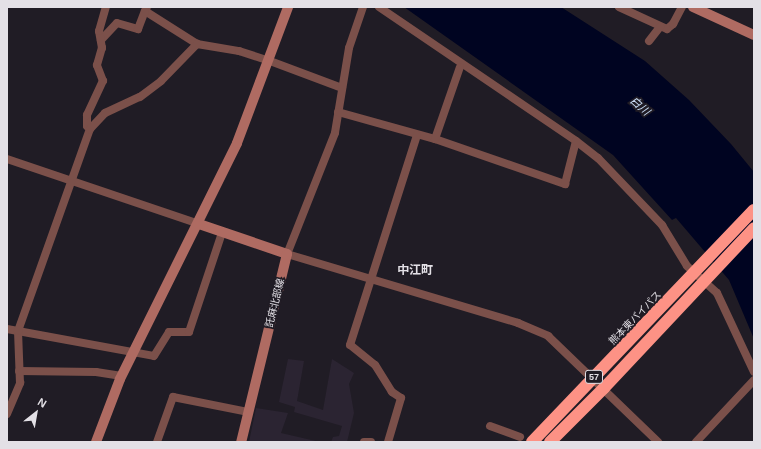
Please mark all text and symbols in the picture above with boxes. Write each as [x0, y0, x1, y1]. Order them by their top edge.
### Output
water label: 白川 [627, 94, 653, 118]
district label: 中江町 [397, 264, 433, 278]
street label: 託麻北部線 [263, 277, 287, 329]
street label: 熊本東バイパス [606, 289, 664, 347]
road number: 57 [584, 370, 604, 384]
north arrow [16, 393, 56, 433]
text: N [36, 396, 49, 410]

